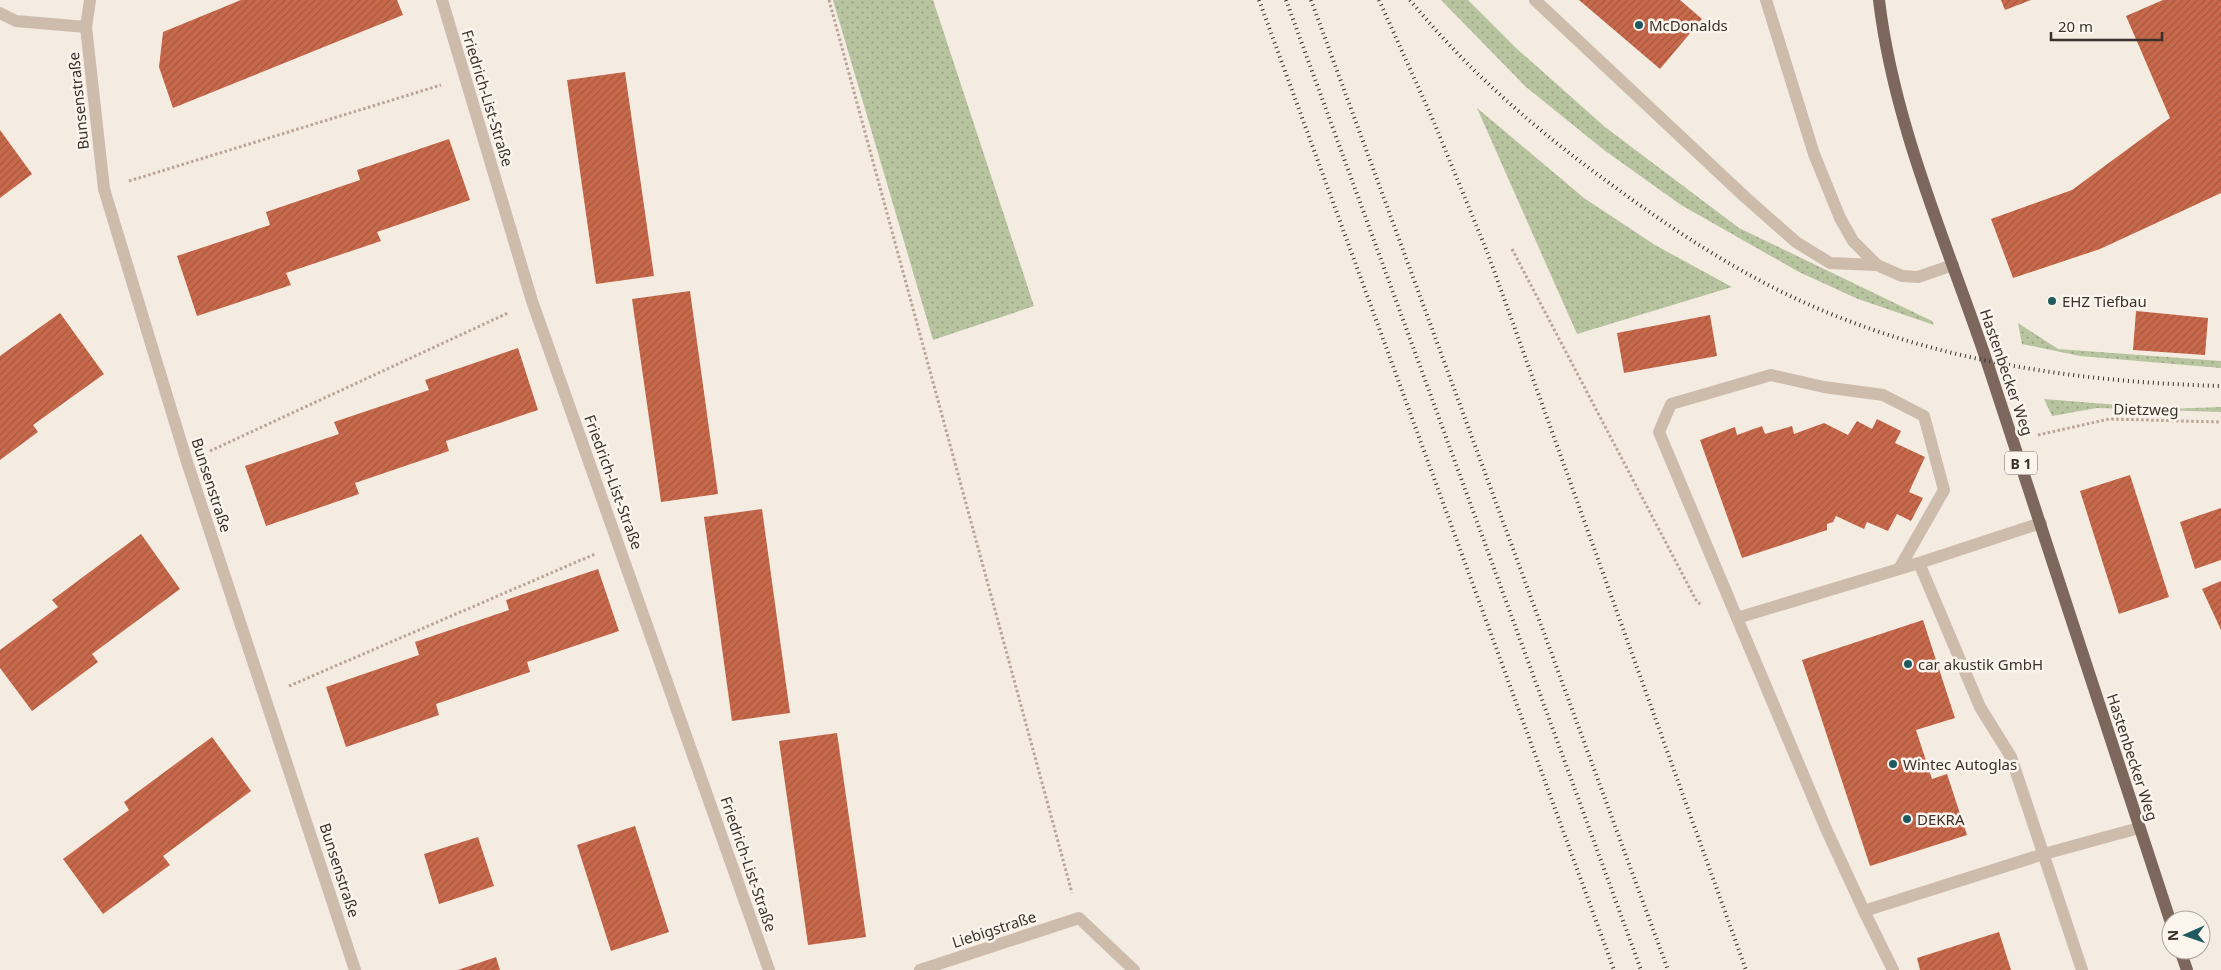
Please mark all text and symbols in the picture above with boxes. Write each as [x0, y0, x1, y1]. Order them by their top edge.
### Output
scale bar [2051, 10, 2162, 42]
place label: McDonalds [1649, 15, 1728, 35]
text: 20 m [2058, 16, 2093, 36]
marker: McDonalds [1633, 19, 1645, 31]
street label: Friedrich-List-Straße [458, 27, 518, 169]
street label: Bunsenstraße [63, 51, 93, 151]
place label: EHZ Tiefbau [2062, 291, 2147, 311]
marker: EHZ Tiefbau [2046, 295, 2058, 307]
street label: Hastenbecker Weg [1976, 306, 2038, 438]
street label: Dietzweg [2113, 398, 2179, 420]
street label: Friedrich-List-Straße [580, 412, 648, 552]
street label: Bunsenstraße [187, 435, 237, 535]
road number: B 1 [2005, 452, 2037, 474]
place label: car akustik GmbH [1918, 654, 2043, 674]
marker: car akustik GmbH [1902, 658, 1914, 670]
street label: Hastenbecker Weg [2103, 691, 2163, 823]
place label: Wintec Autoglas [1903, 754, 2017, 774]
marker: Wintec Autoglas [1887, 758, 1899, 770]
street label: Friedrich-List-Straße [716, 794, 782, 934]
place label: DEKRA [1917, 809, 1965, 829]
marker: DEKRA [1901, 813, 1913, 825]
street label: Bunsenstraße [315, 820, 365, 920]
street label: Liebigstraße [949, 906, 1039, 952]
north arrow [2161, 910, 2211, 960]
text: N [2163, 929, 2182, 941]

